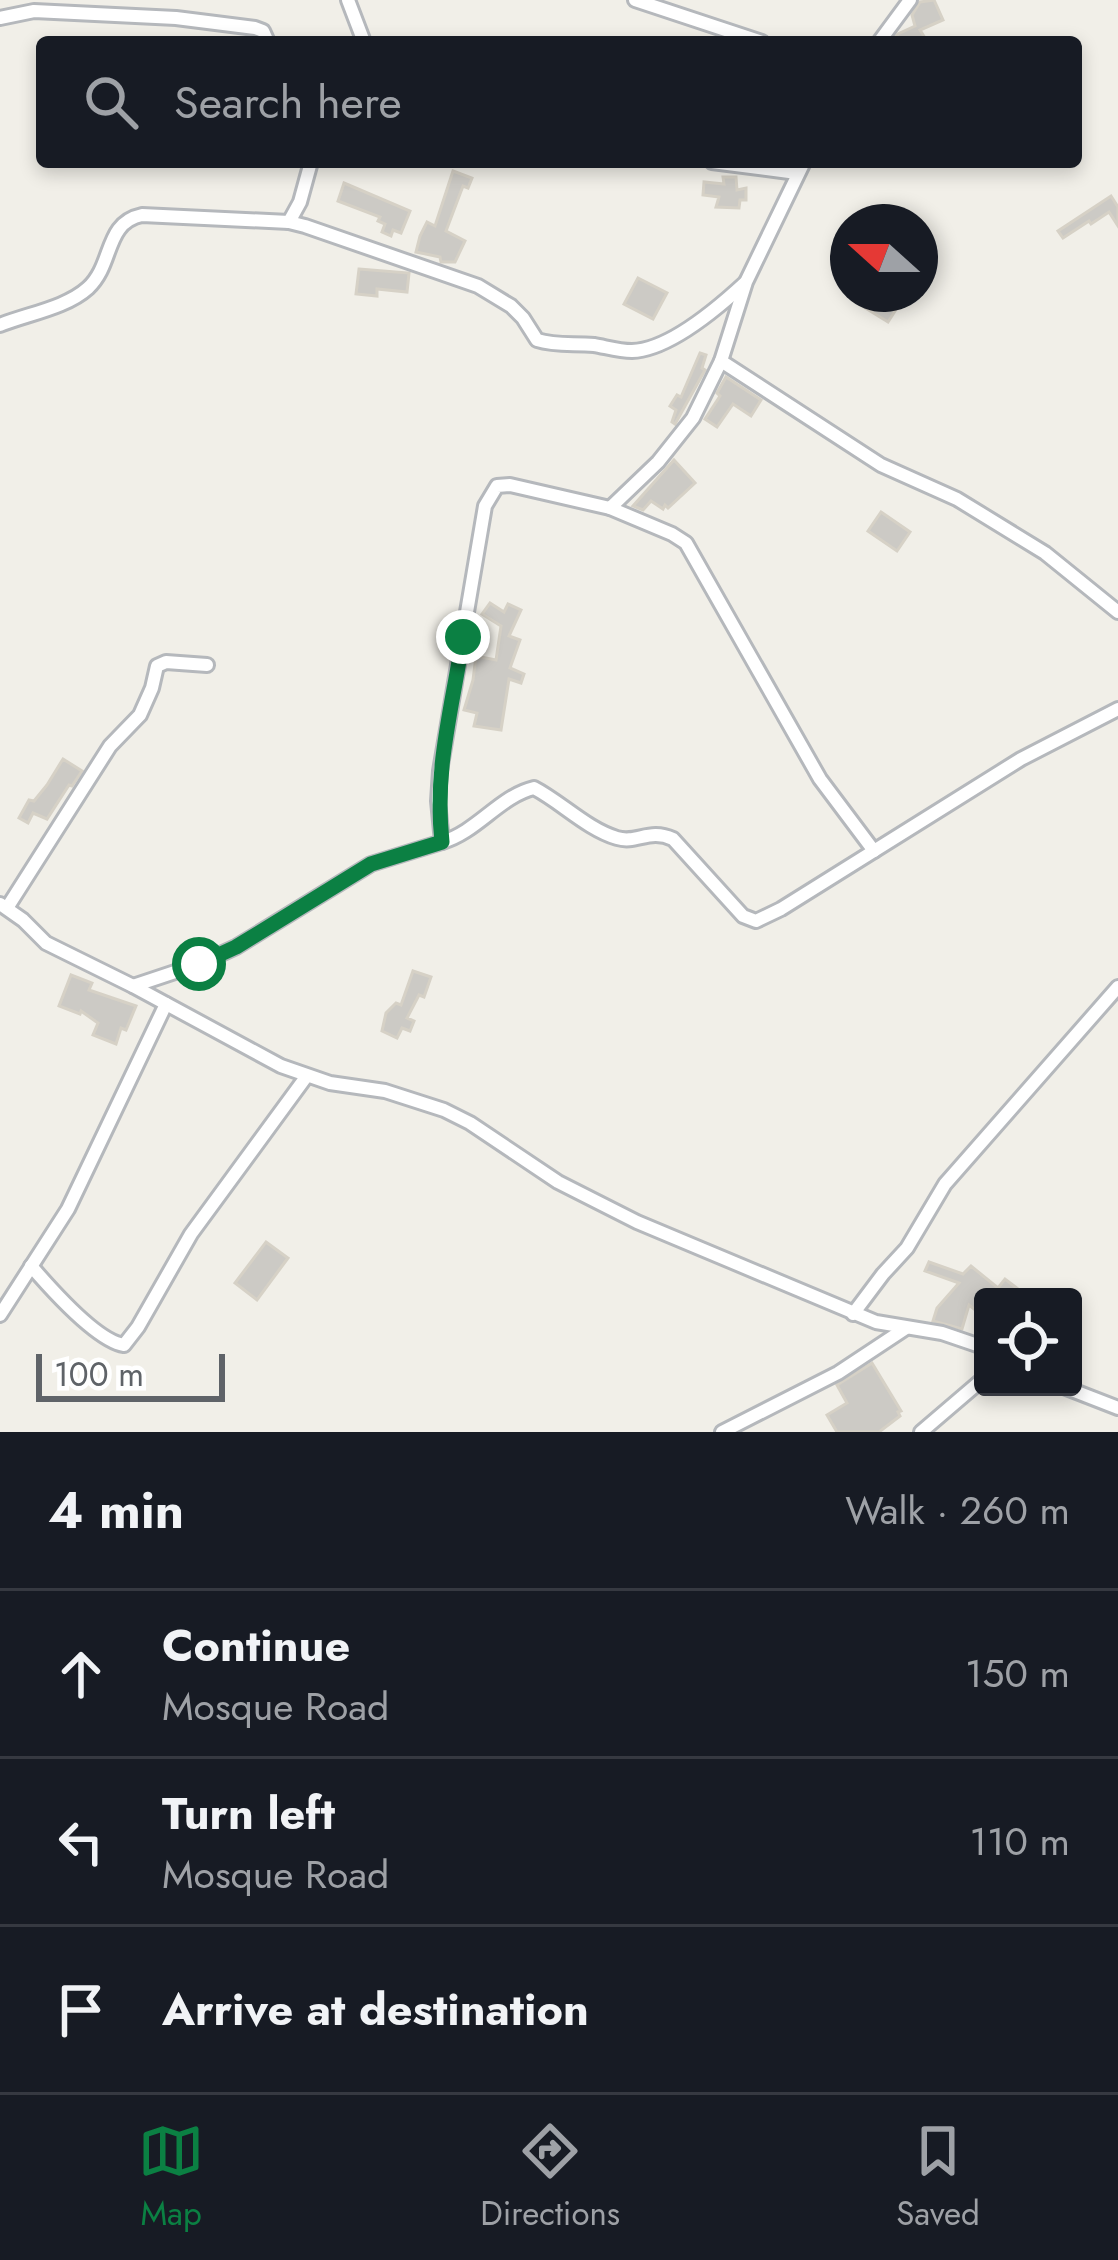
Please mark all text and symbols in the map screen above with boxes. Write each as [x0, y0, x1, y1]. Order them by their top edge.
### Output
search box [36, 36, 1082, 168]
icon: search [78, 69, 144, 135]
text: Search here [174, 70, 402, 135]
north arrow [830, 204, 938, 312]
route end [436, 610, 490, 664]
route start [172, 937, 226, 991]
map controls [974, 1288, 1082, 1396]
button: locate [974, 1288, 1082, 1396]
scale bar [36, 1348, 225, 1401]
text: 100 m [54, 1351, 144, 1398]
text: 4 min [48, 1473, 184, 1547]
text: Walk · 260 m [845, 1482, 1070, 1539]
text: Continue [162, 1613, 350, 1678]
icon: ahead [48, 1641, 114, 1707]
text: 150 m [965, 1645, 1070, 1702]
text: Mosque Road [162, 1678, 389, 1735]
text: Turn left [162, 1781, 335, 1846]
icon: left [48, 1809, 114, 1875]
text: 110 m [969, 1813, 1070, 1870]
text: Mosque Road [162, 1846, 389, 1903]
icon: arrive [48, 1977, 114, 2043]
text: Arrive at destination [162, 1977, 589, 2042]
tab: Map [138, 2118, 204, 2237]
tab: Directions [480, 2118, 620, 2237]
tab: Saved [896, 2118, 980, 2237]

